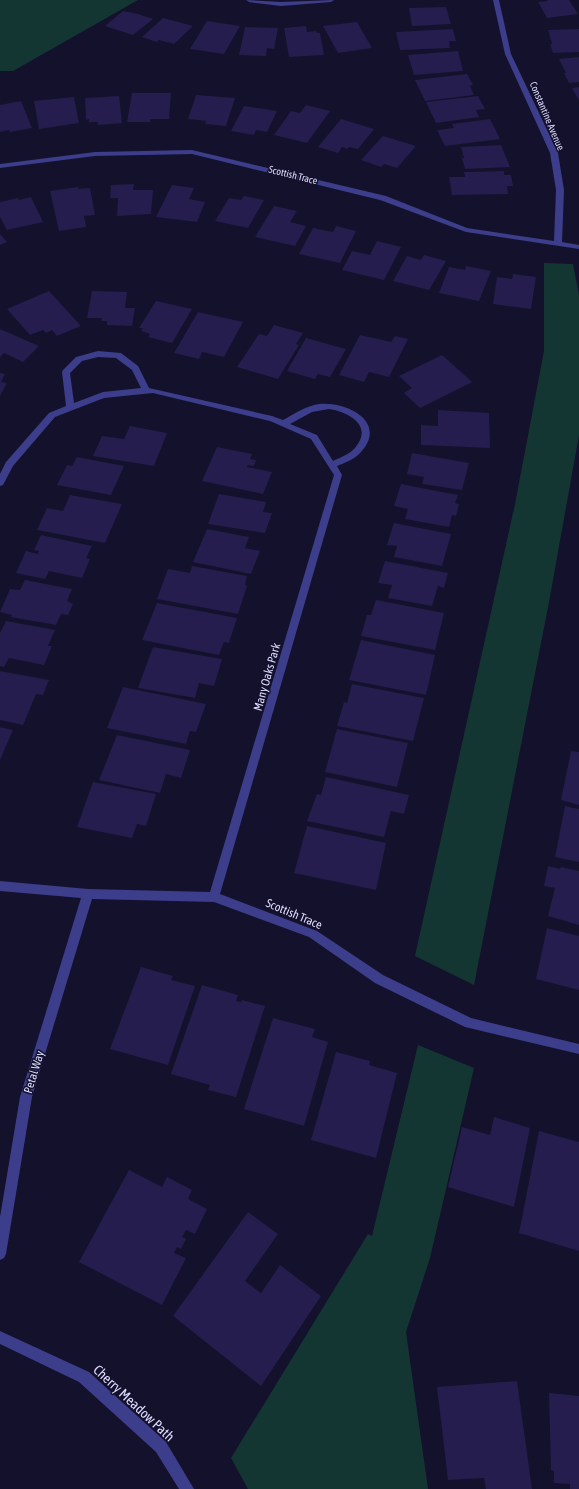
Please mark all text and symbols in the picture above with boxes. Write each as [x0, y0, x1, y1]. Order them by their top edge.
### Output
street label: Constantine Avenue [528, 80, 567, 152]
street label: Scottish Trace [267, 164, 319, 186]
street label: Many Oaks Park [251, 641, 284, 712]
street label: Scottish Trace [264, 896, 324, 932]
street label: Petal Way [21, 1049, 47, 1095]
street label: Cherry Meadow Path [90, 1361, 178, 1445]

